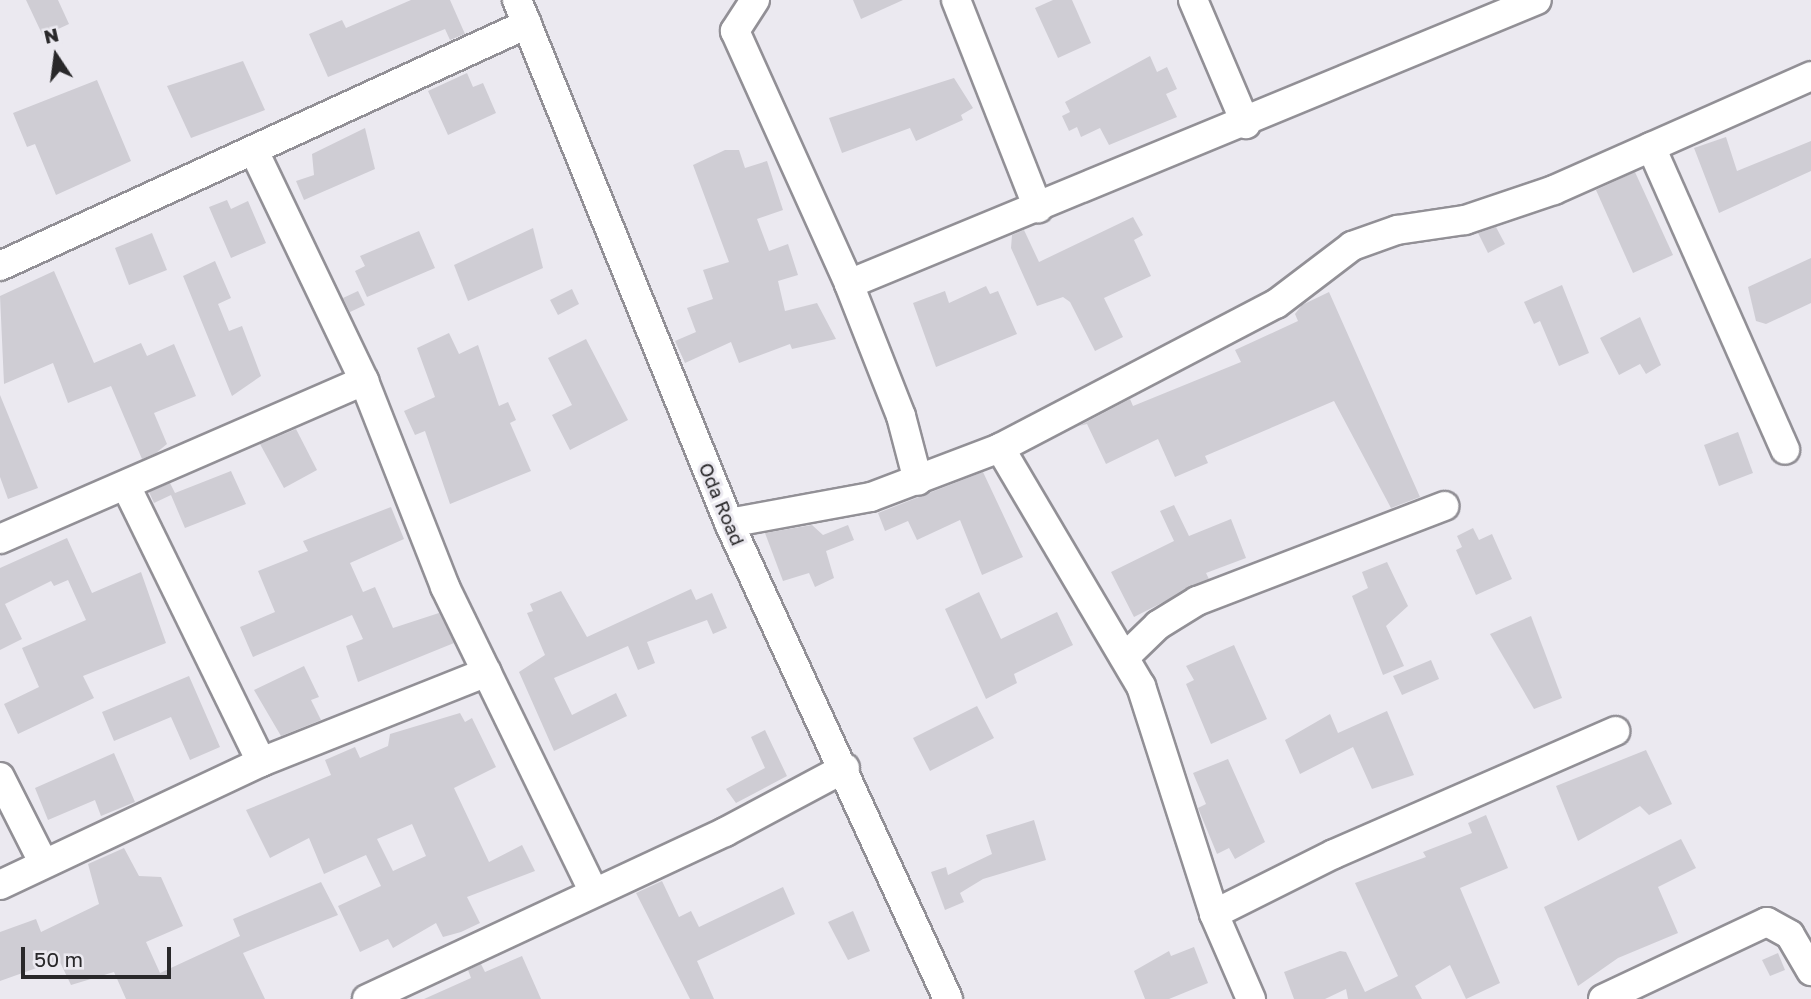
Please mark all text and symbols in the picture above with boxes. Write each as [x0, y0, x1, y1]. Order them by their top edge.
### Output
north arrow [21, 21, 91, 91]
text: N [42, 22, 61, 48]
street label: Oda Road [694, 459, 750, 549]
scale bar [24, 932, 175, 976]
text: 50 m [34, 946, 83, 972]

